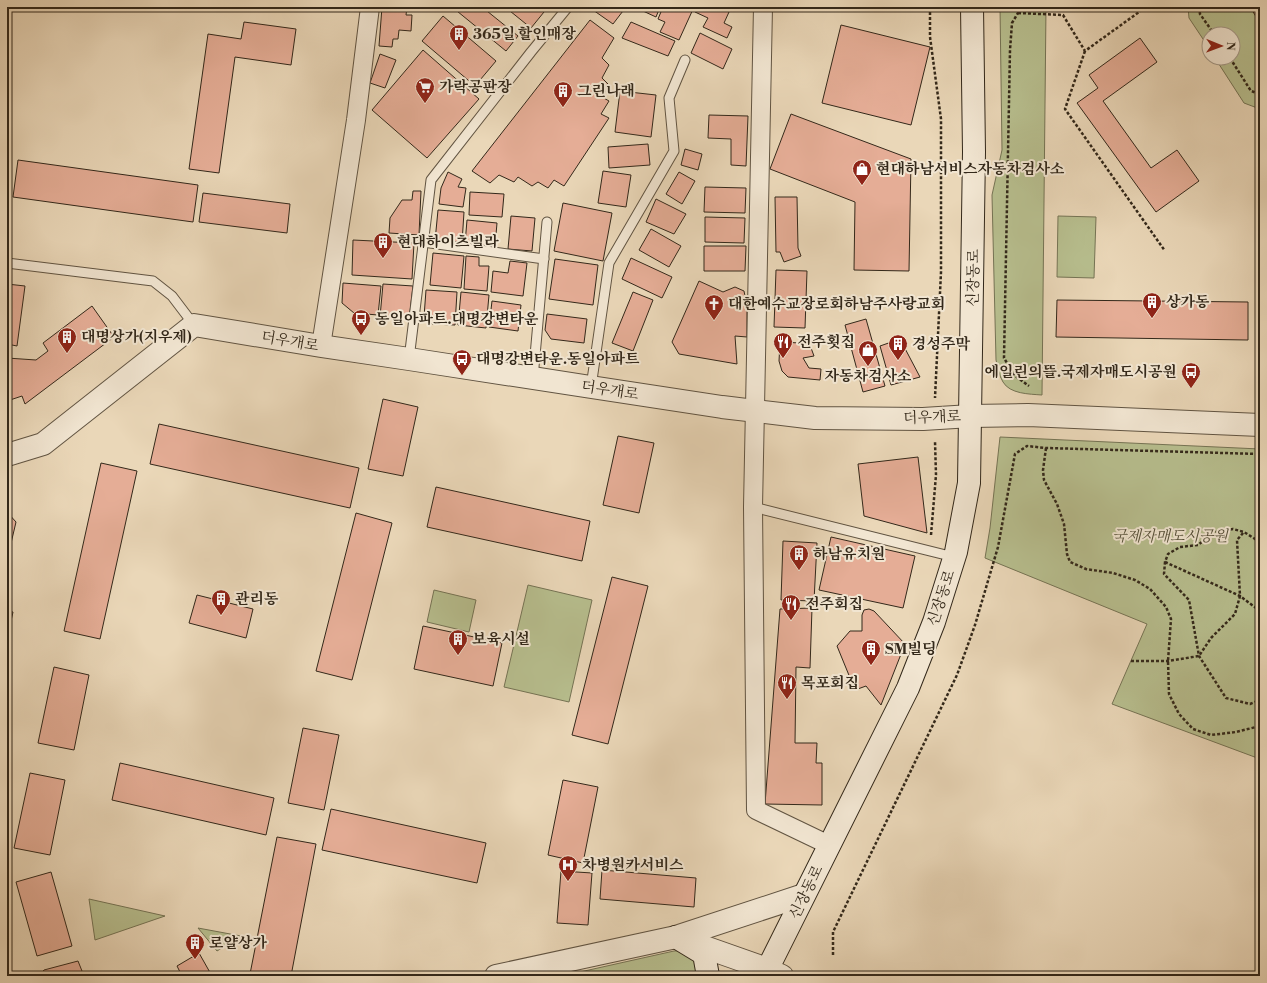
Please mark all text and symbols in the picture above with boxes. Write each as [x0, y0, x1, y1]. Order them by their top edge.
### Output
building icon: 365일 할인매장 [448, 23, 470, 51]
place label: 365일 할인매장 [473, 25, 576, 44]
north arrow [1201, 26, 1241, 66]
text: N [1223, 42, 1237, 51]
supermarket icon: 가락공판장 [414, 76, 436, 104]
place label: 가락공판장 [439, 78, 512, 97]
building icon: 그린나래 [552, 80, 574, 108]
place label: 그린나래 [577, 82, 635, 101]
shop icon: 현대하남서비스자동차검사소 [851, 158, 873, 186]
place label: 현대하남서비스자동차검사소 [876, 160, 1065, 179]
building icon: 현대하이츠빌라 [372, 231, 394, 259]
place label: 현대하이츠빌라 [397, 233, 499, 252]
street label: 신장동로 [963, 248, 984, 307]
building icon: 상가동 [1141, 291, 1163, 319]
church icon: 대한예수교장로회하남주사랑교회 [703, 293, 725, 321]
place label: 상가동 [1166, 293, 1210, 312]
place label: 대한예수교장로회하남주사랑교회 [728, 295, 945, 314]
bus stop icon: 동일아파트.대명강변타운 [350, 308, 372, 336]
place label: 동일아파트.대명강변타운 [375, 310, 539, 329]
building icon: 대명상가(지우제) [56, 326, 78, 354]
street label: 더우개로 [260, 327, 321, 356]
place label: 대명상가(지우제) [81, 328, 192, 347]
restaurant icon: 전주횟집 [772, 331, 794, 359]
place label: 전주횟집 [797, 333, 855, 352]
building icon: 경성주막 [887, 333, 909, 361]
place label: 경성주막 [912, 335, 970, 354]
shop icon: 자동차검사소 [857, 339, 879, 367]
bus stop icon: 대명강변타운.동일아파트 [451, 348, 473, 376]
place label: 대명강변타운.동일아파트 [476, 350, 640, 369]
bus stop icon: 에일린의뜰.국제자매도시공원 [1180, 361, 1202, 389]
place label: 에일린의뜰.국제자매도시공원 [985, 363, 1177, 382]
place label: 자동차검사소 [825, 367, 912, 386]
street label: 더우개로 [580, 377, 641, 404]
street label: 더우개로 [903, 407, 962, 428]
park label: 국제자매도시공원 [1112, 527, 1229, 546]
building icon: 하남유치원 [788, 543, 810, 571]
place label: 하남유치원 [813, 545, 885, 564]
street label: 신장동로 [923, 567, 960, 629]
building icon: 관리동 [210, 588, 232, 616]
place label: 관리동 [235, 590, 279, 609]
restaurant icon: 전주회집 [780, 593, 802, 621]
place label: 전주회집 [805, 595, 863, 614]
building icon: 보육시설 [447, 628, 469, 656]
place label: 보육시설 [472, 630, 530, 649]
building icon: SM빌딩 [860, 638, 882, 666]
place label: SM빌딩 [885, 640, 936, 659]
restaurant icon: 목포회집 [776, 672, 798, 700]
place label: 목포회집 [801, 674, 859, 693]
hospital icon: 차병원카서비스 [557, 854, 579, 882]
place label: 차병원카서비스 [582, 856, 684, 875]
street label: 신장동로 [785, 862, 828, 922]
building icon: 로얄상가 [184, 932, 206, 960]
place label: 로얄상가 [209, 934, 267, 953]

